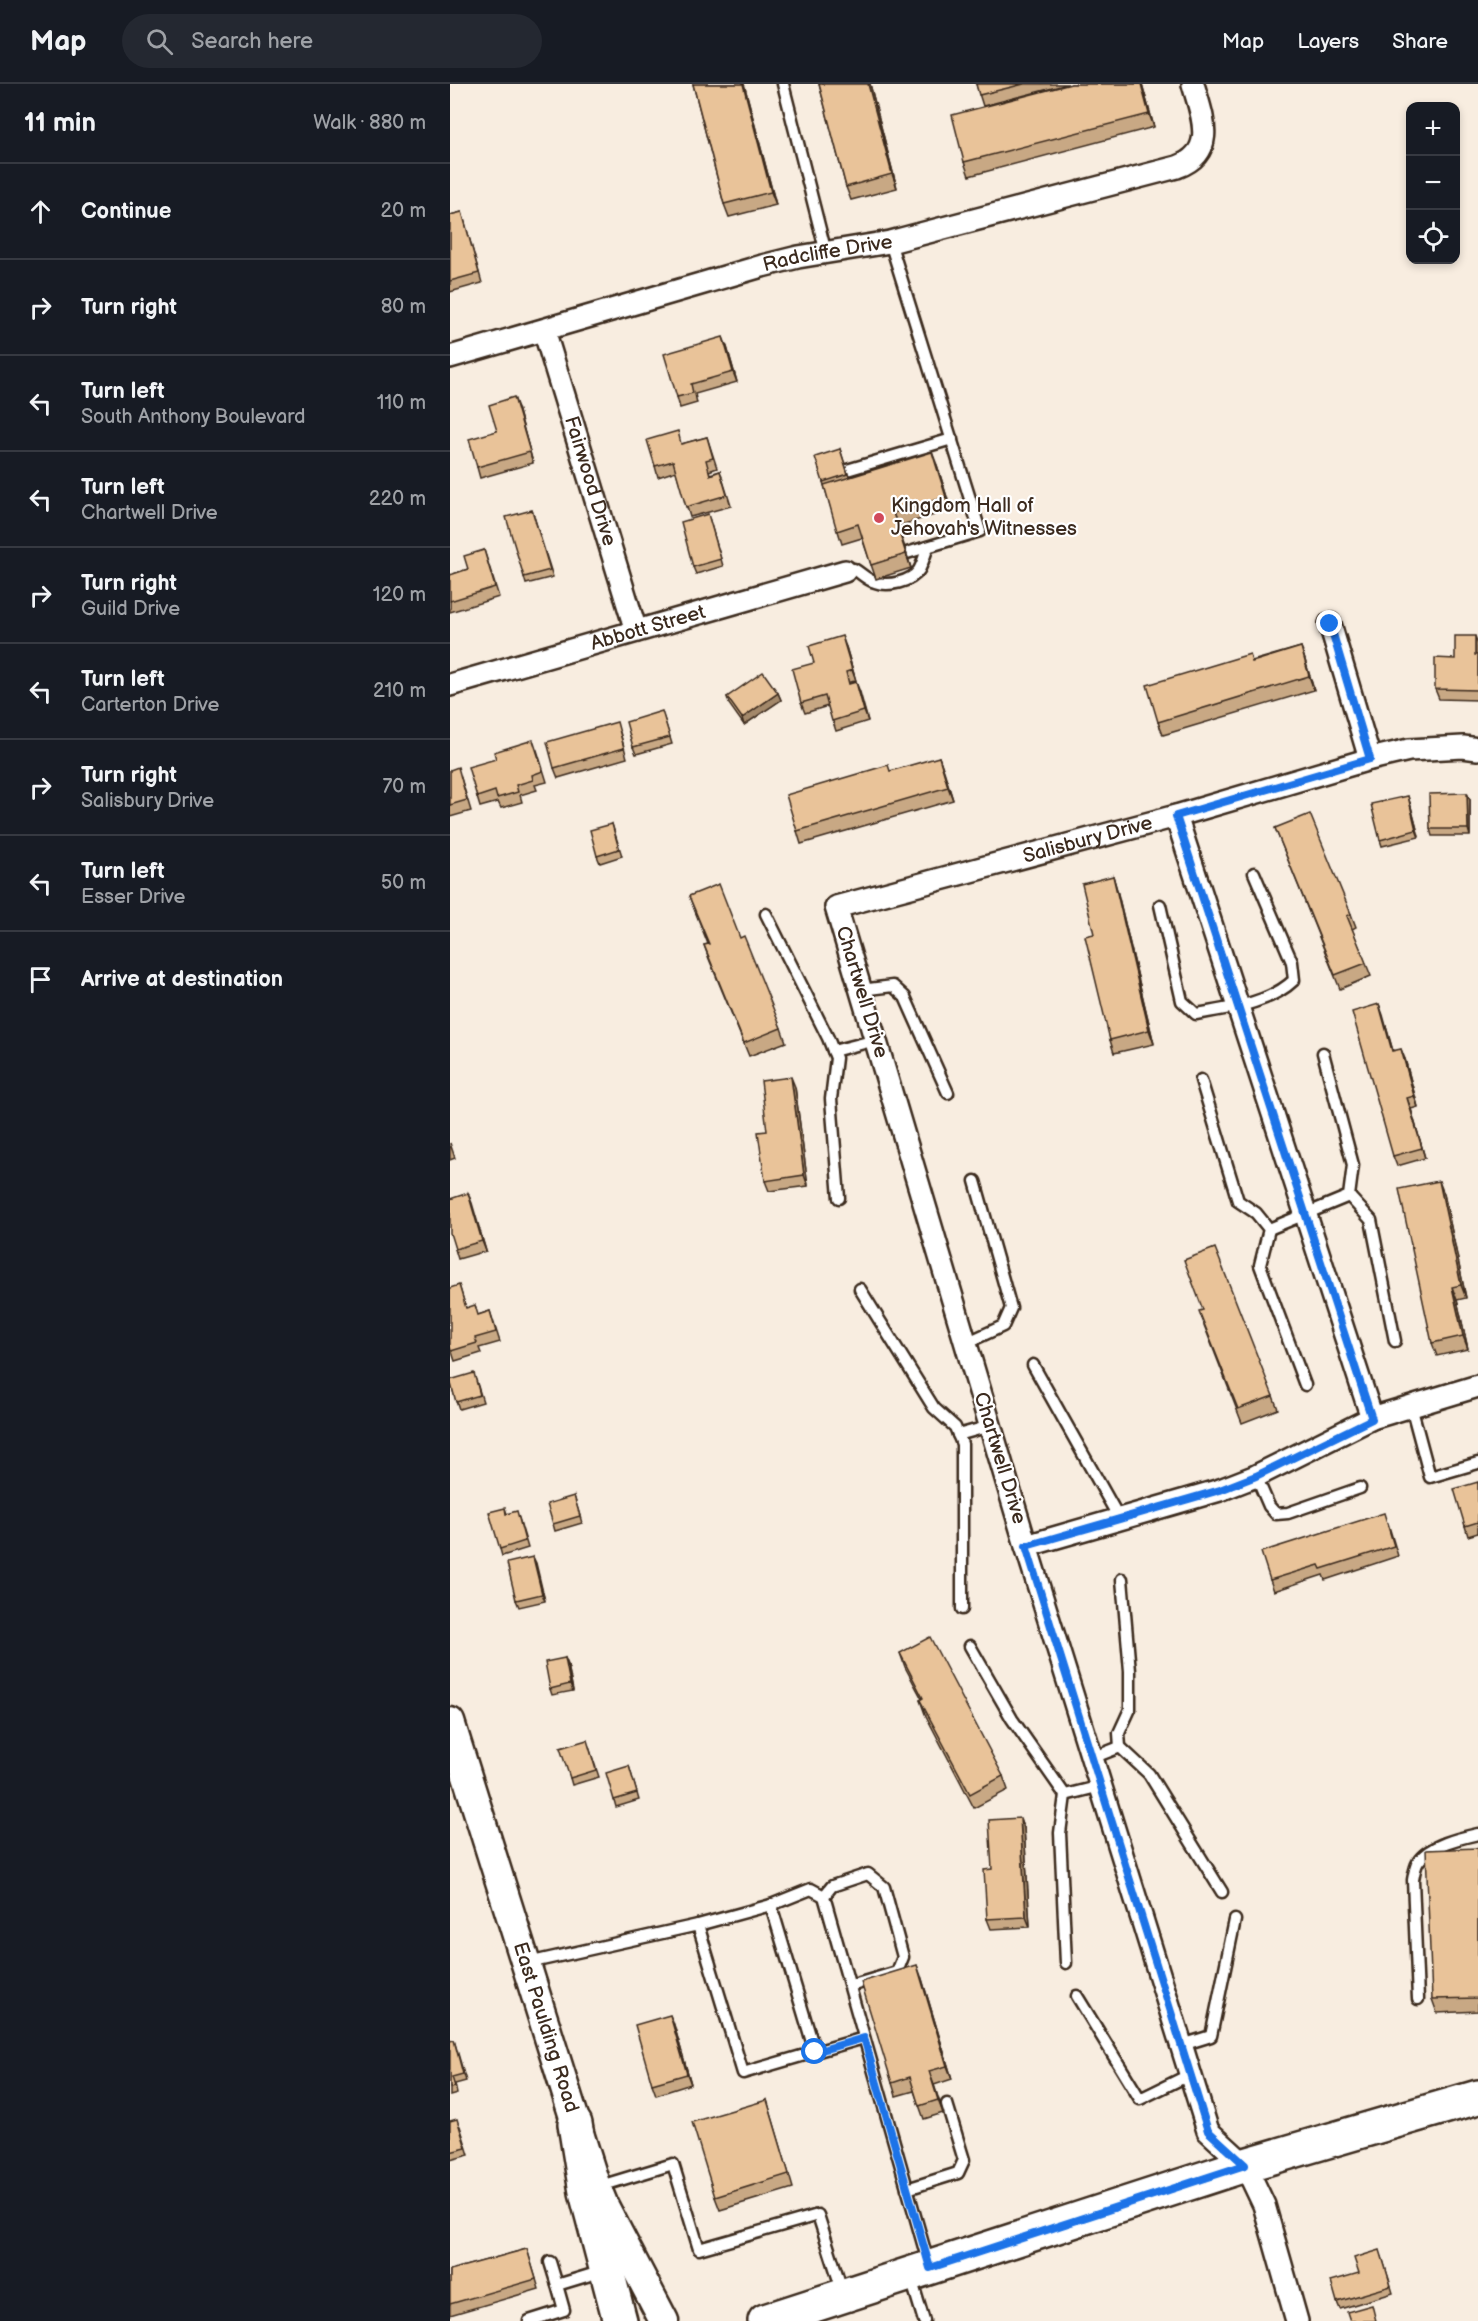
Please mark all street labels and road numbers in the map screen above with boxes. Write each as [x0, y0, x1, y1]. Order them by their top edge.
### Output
street label: Radcliffe Drive [760, 230, 894, 277]
street label: Fairwood Drive [559, 413, 621, 549]
street label: Abbott Street [588, 600, 708, 656]
street label: Salisbury Drive [1020, 811, 1155, 868]
street label: Chartwell Drive [831, 923, 893, 1061]
street label: Chartwell Drive [969, 1389, 1031, 1527]
street label: East Paulding Road [508, 1939, 584, 2116]

